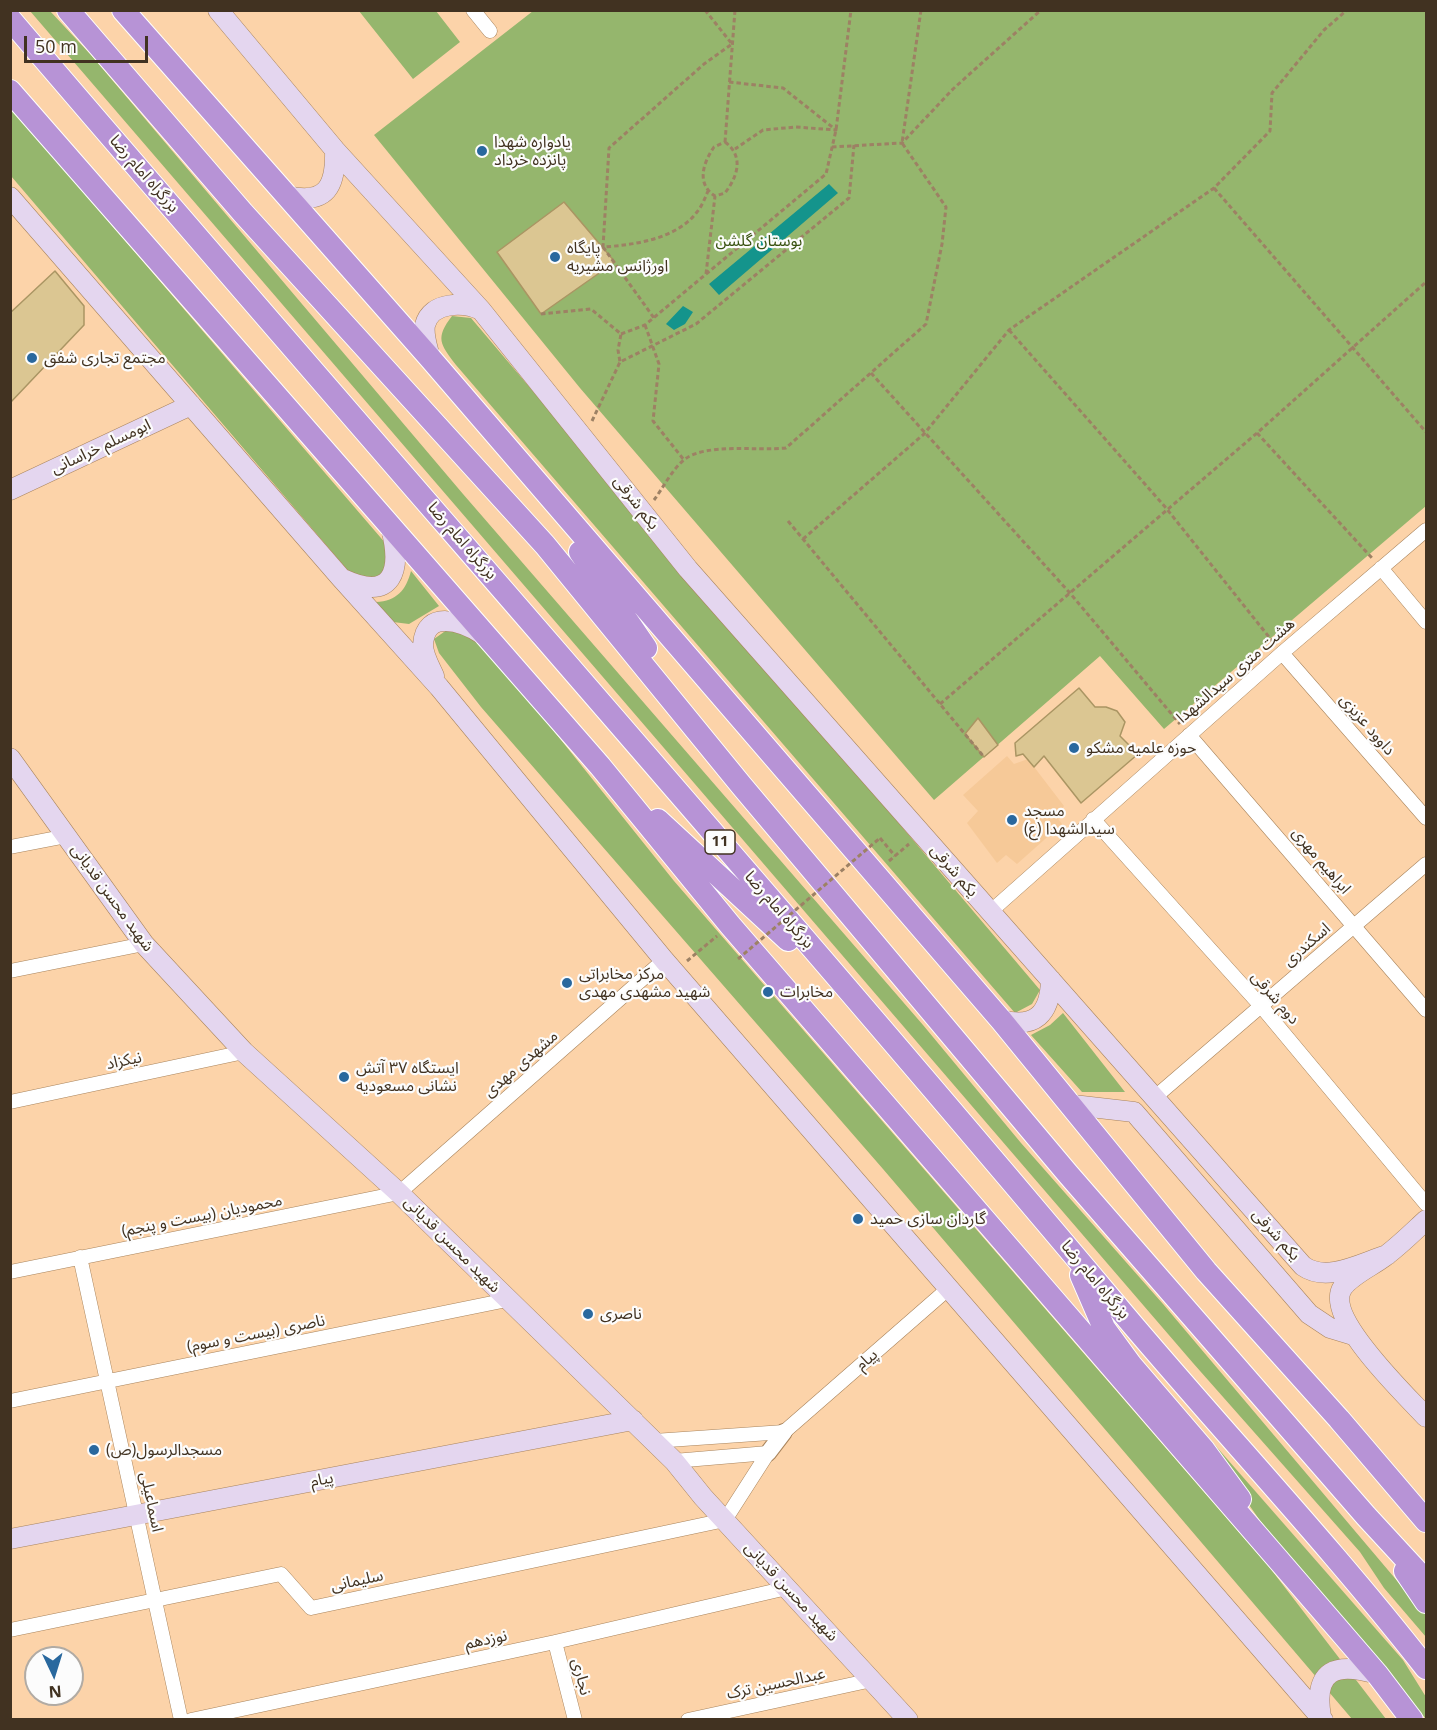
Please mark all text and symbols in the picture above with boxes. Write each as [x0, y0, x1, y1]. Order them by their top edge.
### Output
scale bar [27, 24, 152, 62]
text: 50 m [35, 34, 77, 58]
street label: بزرگراه امام رضا [105, 131, 183, 217]
place label: یادواره شهدا پانزده خرداد [494, 132, 571, 170]
marker: یادواره شهدا پانزده خرداد [475, 144, 489, 158]
park label: بوستان گلشن [716, 231, 802, 251]
place label: پایگاه اورژانس مشیریه [567, 238, 668, 276]
marker: پایگاه اورژانس مشیریه [548, 250, 562, 264]
place label: مجتمع تجاری شفق [44, 348, 166, 368]
marker: مجتمع تجاری شفق [25, 351, 39, 365]
street label: ابومسلم خراسانی [48, 415, 154, 479]
street label: یکم شرقی [609, 472, 663, 534]
street label: بزرگراه امام رضا [423, 498, 501, 584]
street label: هشت متری سیدالشهدا [1173, 614, 1299, 728]
street label: داوود عزیزی [1335, 691, 1399, 759]
place label: حوزه علمیه مشکو [1086, 738, 1197, 758]
marker: حوزه علمیه مشکو [1067, 741, 1081, 755]
place label: مسجد سیدالشهدا (ع) [1024, 801, 1115, 839]
marker: مسجد سیدالشهدا (ع) [1005, 813, 1019, 827]
street label: ابراهیم مهری [1288, 824, 1354, 898]
road number: 11 [705, 830, 735, 854]
street label: شهید محسن قدیانی [66, 840, 158, 956]
street label: یکم شرقی [926, 841, 982, 901]
street label: بزرگراه امام رضا [740, 867, 818, 953]
street label: اسکندری [1279, 919, 1335, 971]
place label: مرکز مخابراتی شهید مشهدی مهدی [579, 964, 710, 1002]
street label: دوم شرقی [1247, 968, 1303, 1028]
marker: مرکز مخابراتی شهید مشهدی مهدی [560, 976, 574, 990]
place label: مخابرات [780, 982, 833, 1002]
marker: مخابرات [761, 985, 775, 999]
street label: مشهدی مهدی [480, 1027, 562, 1101]
street label: نیکزاد [105, 1048, 143, 1074]
place label: ایستگاه ۳۷ آتش نشانی مسعودیه [356, 1058, 459, 1096]
marker: ایستگاه ۳۷ آتش نشانی مسعودیه [337, 1070, 351, 1084]
street label: محمودیان (بیست و پنجم) [120, 1191, 284, 1241]
street label: شهید محسن قدیانی [400, 1193, 504, 1297]
street label: یکم شرقی [1248, 1205, 1304, 1265]
place label: گاردان سازی حمید [870, 1209, 986, 1229]
marker: گاردان سازی حمید [851, 1212, 865, 1226]
street label: بزرگراه امام رضا [1057, 1237, 1133, 1323]
place label: ناصری [600, 1304, 642, 1324]
marker: ناصری [581, 1307, 595, 1321]
street label: ناصری (بیست و سوم) [185, 1311, 327, 1357]
street label: پیام [852, 1345, 882, 1375]
place label: مسجدالرسول(ص) [106, 1440, 222, 1460]
marker: مسجدالرسول(ص) [87, 1443, 101, 1457]
street label: پیام [309, 1468, 335, 1492]
street label: اسماعیلی [135, 1470, 167, 1534]
street label: شهید محسن قدیانی [740, 1538, 842, 1646]
street label: سلیمانی [329, 1566, 385, 1596]
street label: نوزدهم [463, 1626, 509, 1654]
north arrow [24, 1646, 84, 1706]
street label: نجاری [567, 1657, 595, 1697]
street label: عبدالحسین ترک [725, 1664, 827, 1704]
text: N [48, 1681, 62, 1703]

